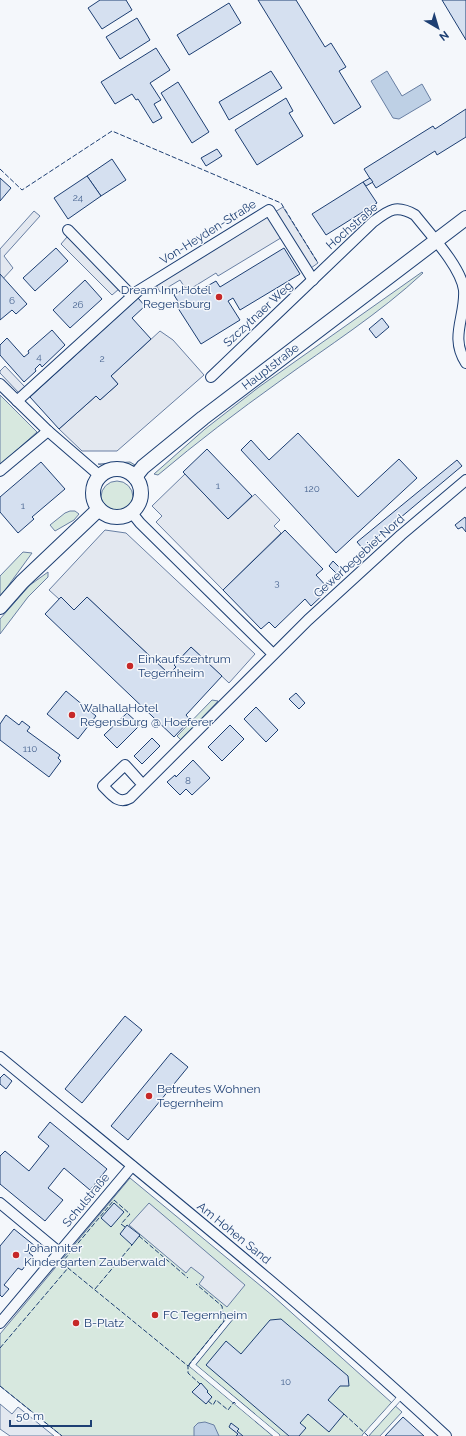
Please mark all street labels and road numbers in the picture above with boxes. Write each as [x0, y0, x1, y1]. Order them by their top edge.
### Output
street label: Von-Heyden-Straße [157, 197, 259, 267]
street label: Hochstraße [323, 200, 381, 252]
street label: Szczytnaer Weg [221, 278, 295, 350]
street label: Hauptstraße [239, 341, 302, 393]
street label: Gewerbegebiet Nord [311, 512, 407, 600]
street label: Schulstraße [60, 1170, 112, 1230]
street label: Am Hohen Sand [194, 1199, 274, 1267]

